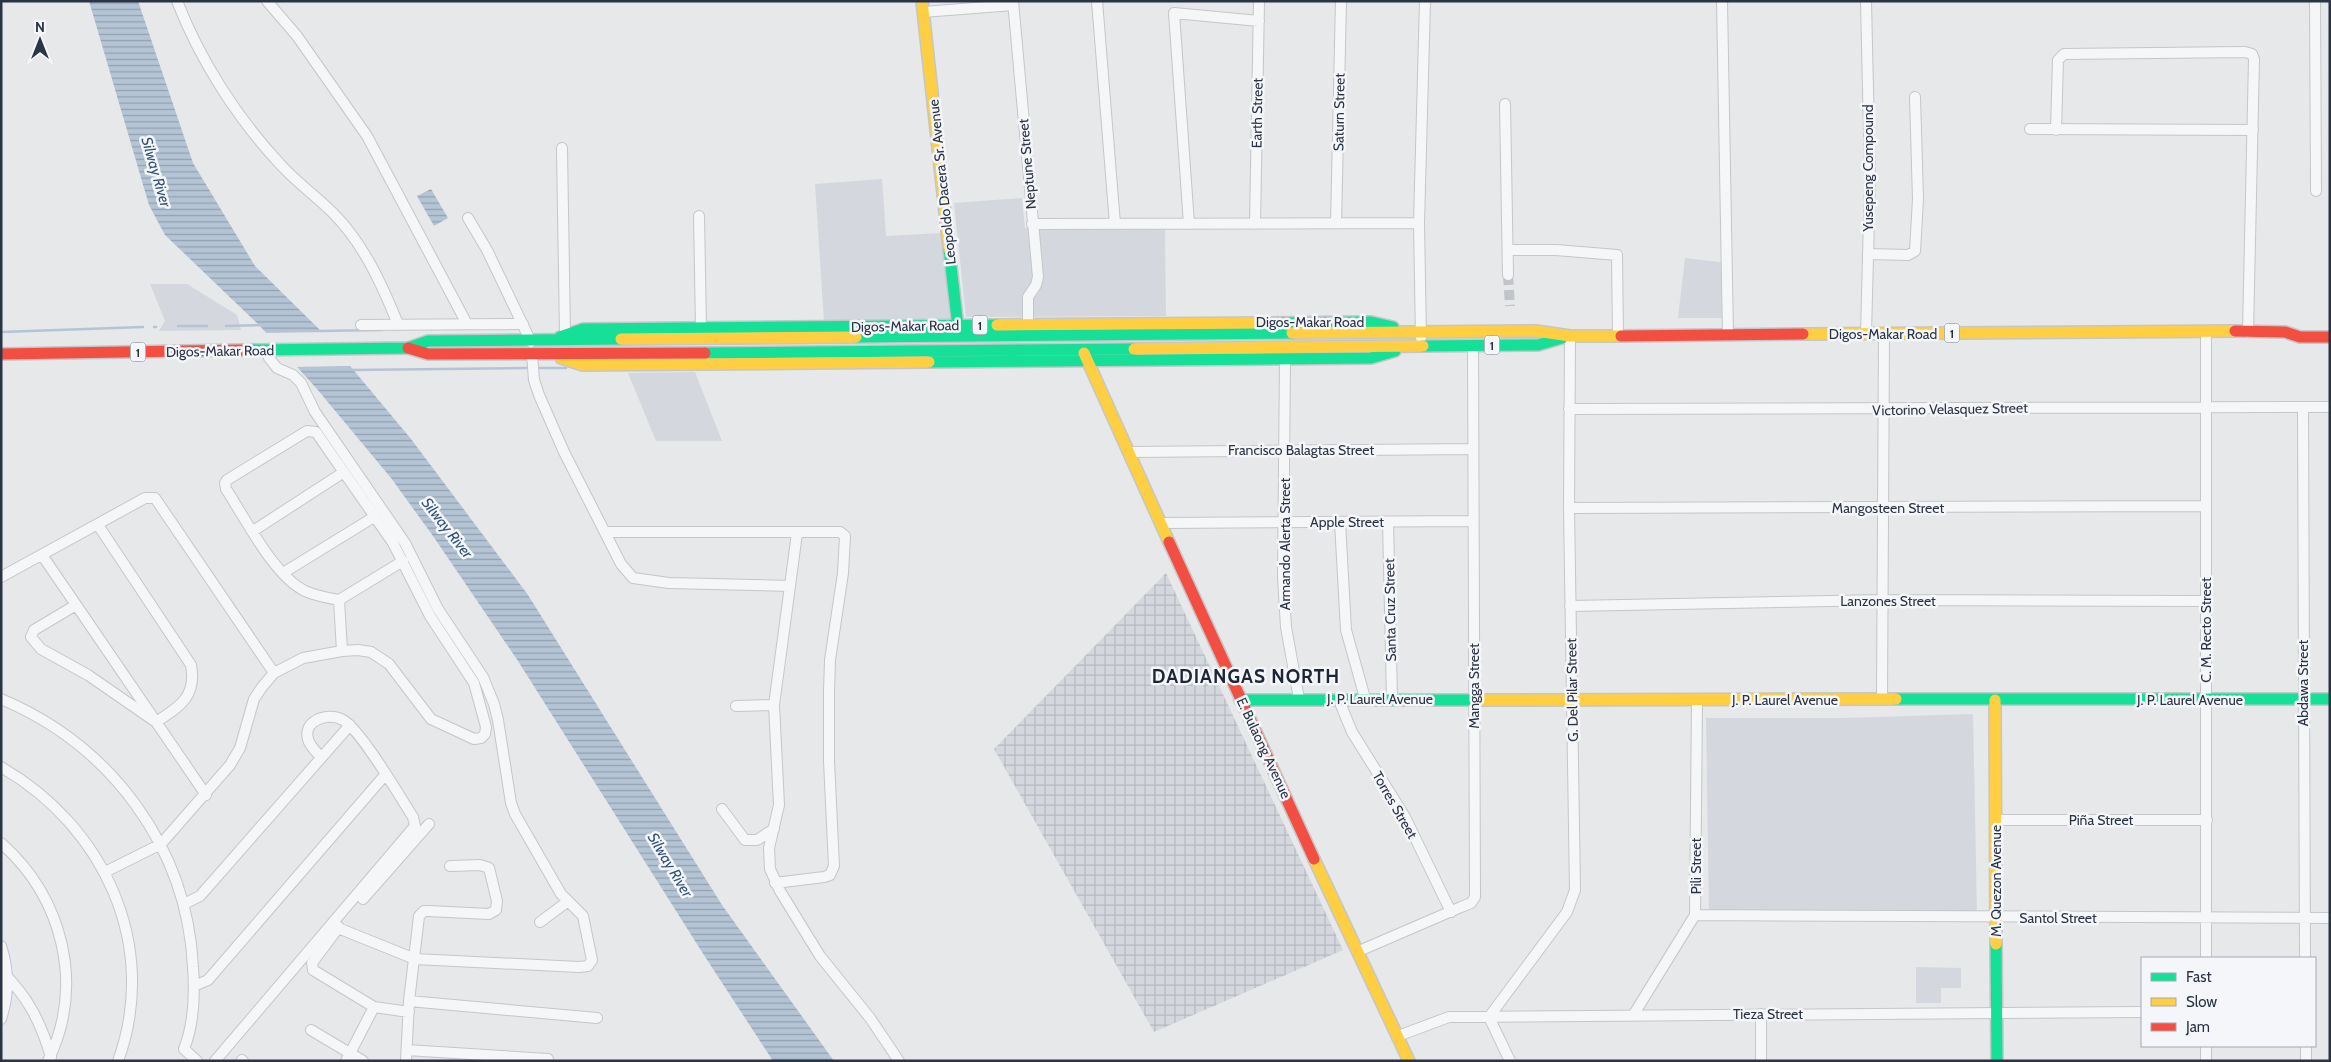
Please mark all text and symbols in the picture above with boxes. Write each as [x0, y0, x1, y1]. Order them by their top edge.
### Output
north arrow [15, 15, 65, 65]
text: N [35, 18, 45, 36]
street label: Saturn Street [1329, 72, 1349, 151]
street label: Earth Street [1247, 77, 1267, 148]
street label: Leopoldo Dacera Sr. Avenue [924, 98, 960, 266]
street label: Yusepeng Compound [1859, 104, 1877, 233]
street label: Neptune Street [1014, 118, 1040, 210]
water label: Silway River [137, 135, 175, 210]
street label: Digos-Makar Road [1256, 313, 1364, 331]
street label: Digos-Makar Road [851, 316, 959, 336]
road number: 1 [972, 316, 988, 334]
road number: 1 [1944, 323, 1960, 342]
street label: Digos-Makar Road [1829, 325, 1937, 343]
road number: 1 [1484, 336, 1500, 354]
street label: Digos-Makar Road [166, 341, 274, 361]
road number: 1 [130, 342, 146, 362]
street label: Victorino Velasquez Street [1872, 399, 2028, 419]
street label: Francisco Balagtas Street [1228, 441, 1374, 459]
street label: Armando Alerta Street [1276, 478, 1294, 610]
water label: Silway River [418, 494, 477, 563]
street label: Mangosteen Street [1832, 499, 1944, 517]
street label: Apple Street [1310, 513, 1384, 531]
street label: Santa Cruz Street [1380, 558, 1400, 662]
street label: C. M. Recto Street [2197, 577, 2215, 683]
street label: Lanzones Street [1840, 592, 1936, 610]
street label: G. Del Pilar Street [1562, 638, 1582, 742]
street label: Abdawa Street [2294, 639, 2312, 726]
street label: Mangga Street [1465, 643, 1483, 729]
district label: DADIANGAS NORTH [1152, 665, 1340, 688]
street label: J. P. Laurel Avenue [1326, 690, 1433, 708]
street label: J. P. Laurel Avenue [1731, 691, 1838, 709]
street label: J. P. Laurel Avenue [2136, 691, 2243, 709]
street label: E. Bulaong Avenue [1233, 695, 1295, 801]
street label: Torres Street [1368, 768, 1422, 842]
street label: Piña Street [2069, 811, 2134, 829]
street label: M. Quezon Avenue [1987, 825, 2005, 937]
water label: Silway River [644, 829, 697, 902]
street label: Pili Street [1687, 838, 1705, 894]
street label: Santol Street [2019, 909, 2097, 927]
legend [2141, 957, 2316, 1047]
text: Fast [2186, 968, 2211, 986]
text: Slow [2186, 993, 2217, 1011]
street label: Tieza Street [1733, 1005, 1803, 1023]
text: Jam [2185, 1018, 2210, 1036]

